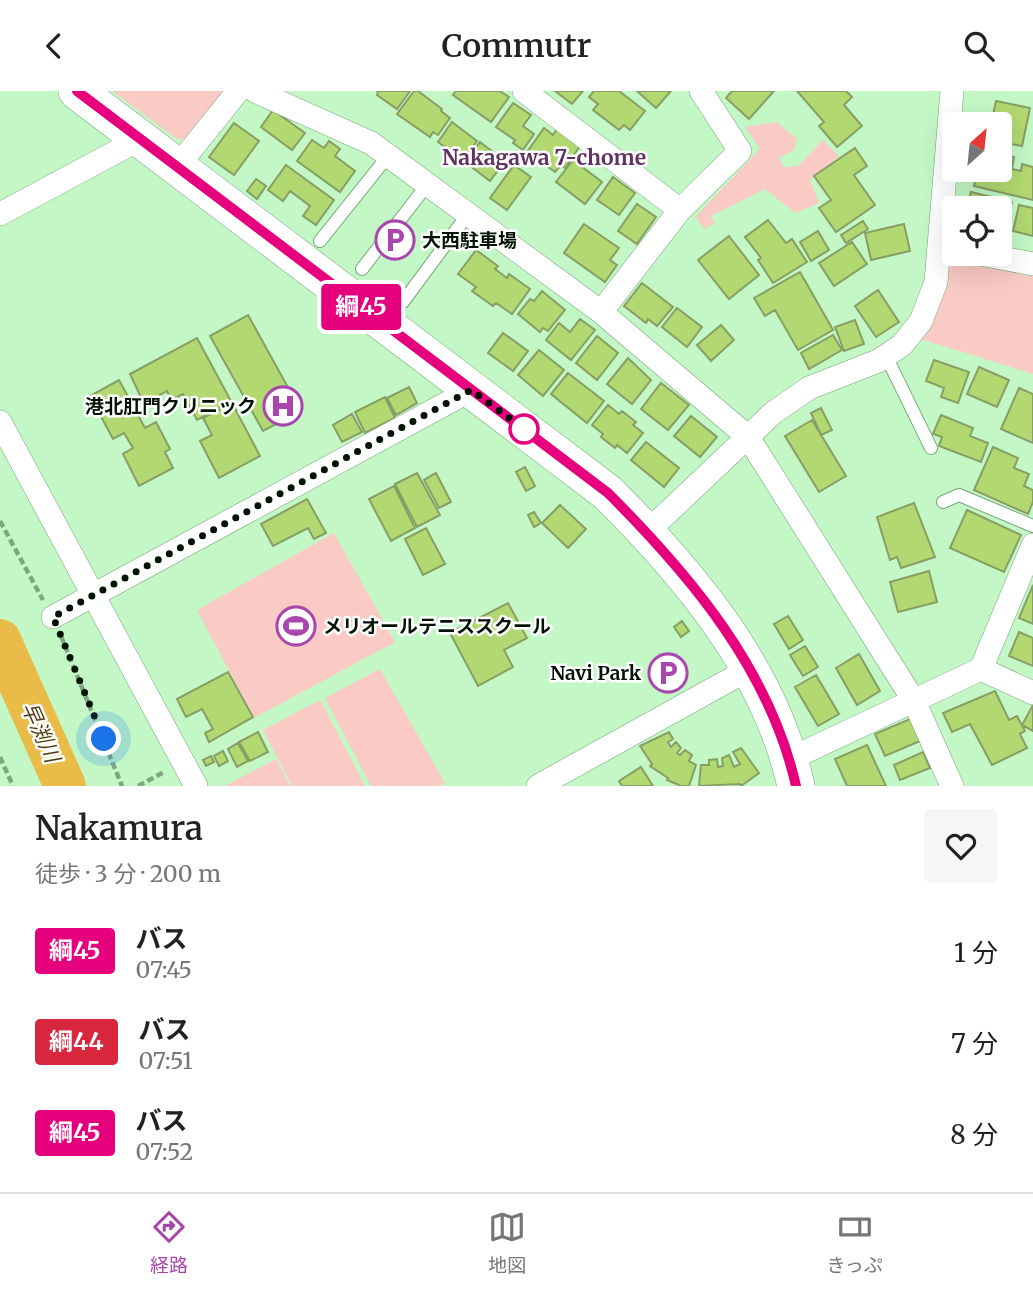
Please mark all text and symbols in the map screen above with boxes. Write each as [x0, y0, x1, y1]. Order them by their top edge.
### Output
text: Commutr [442, 26, 591, 66]
icon: back [35, 27, 73, 65]
icon: search [960, 27, 998, 65]
north arrow [942, 112, 1012, 182]
map controls [942, 112, 1012, 266]
district label: Nakagawa 7-chome [442, 144, 646, 171]
button: locate [942, 196, 1012, 266]
parking icon: 大西駐車場 [374, 219, 416, 261]
place label: 大西駐車場 [422, 228, 517, 252]
line badge: 綱45 [321, 284, 401, 330]
text: 綱45 [335, 291, 387, 322]
hospital icon: 港北肛門クリニック [262, 385, 304, 427]
place label: 港北肛門クリニック [85, 394, 256, 418]
unlabelled marker [509, 414, 539, 444]
sports icon: メリオールテニススクール [275, 605, 317, 647]
place label: メリオールテニススクール [323, 614, 551, 638]
parking icon: Navi Park [647, 652, 689, 694]
place label: Navi Park [550, 661, 642, 685]
water label: 早渕川 [16, 698, 67, 768]
your location [86, 721, 121, 756]
text: Nakamura [35, 808, 203, 849]
button: heart [924, 809, 998, 883]
text: 徒歩 · 3 分 · 200 m [35, 859, 221, 888]
text: バス [136, 922, 188, 955]
text: 綱45 [49, 935, 101, 966]
text: 1 分 [954, 936, 998, 969]
text: 07:45 [136, 955, 192, 984]
text: バス [139, 1013, 191, 1046]
text: 綱44 [49, 1026, 104, 1057]
text: 7 分 [951, 1027, 998, 1060]
text: 07:51 [139, 1046, 193, 1075]
text: バス [136, 1104, 188, 1137]
text: 綱45 [49, 1117, 101, 1148]
text: 8 分 [950, 1118, 998, 1151]
text: 07:52 [136, 1137, 193, 1166]
tab: 経路 [150, 1208, 188, 1277]
tab: 地図 [488, 1208, 526, 1277]
tab: きっぷ [827, 1208, 883, 1277]

